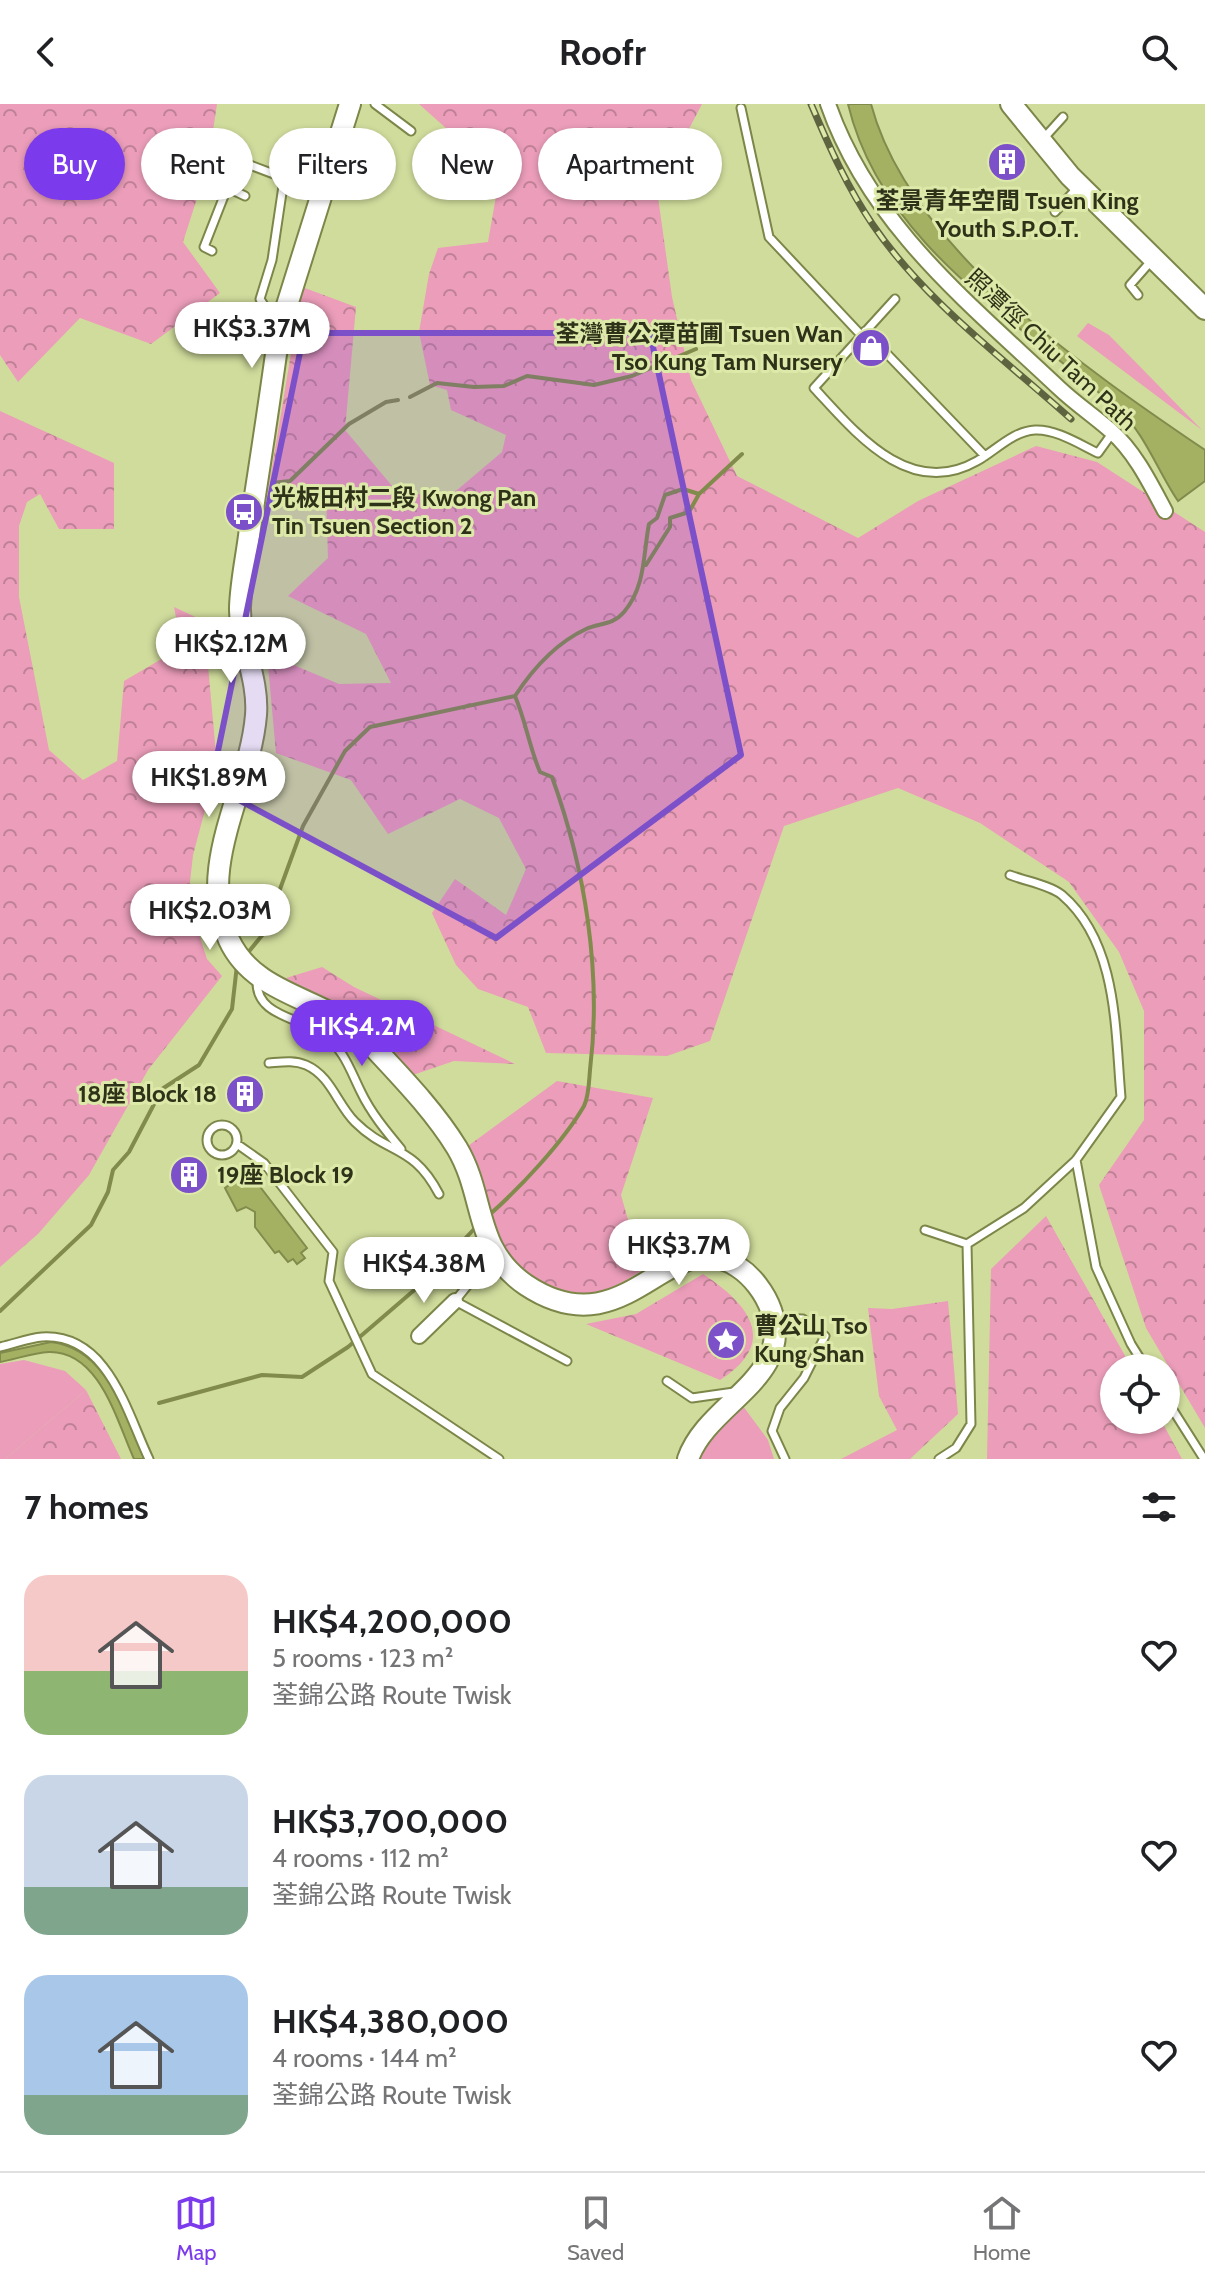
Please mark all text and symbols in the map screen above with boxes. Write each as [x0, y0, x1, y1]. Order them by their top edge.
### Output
icon: back [24, 30, 68, 74]
text: Roofr [559, 30, 646, 74]
icon: search [1137, 30, 1181, 74]
chip: Buy [24, 128, 125, 200]
chip: Rent [141, 128, 253, 200]
chip: Filters [269, 128, 396, 200]
chip: New [412, 128, 522, 200]
chip: Apartment [538, 128, 722, 200]
building icon: 荃景青年空間 Tsuen King Youth S.P.O.T. [986, 141, 1028, 183]
place label: 荃景青年空間 Tsuen King Youth S.P.O.T. [876, 186, 1138, 243]
street label: 照潭徑 Chiu Tam Path [960, 263, 1143, 436]
pin: HK$3.37M [169, 302, 335, 370]
text: HK$3.37M [193, 312, 311, 344]
place label: 荃灣曹公潭苗圃 Tsuen Wan Tso Kung Tam Nursery [555, 319, 843, 376]
shop icon: 荃灣曹公潭苗圃 Tsuen Wan Tso Kung Tam Nursery [850, 327, 892, 369]
place label: 光板田村二段 Kwong Pan Tin Tsuen Section 2 [272, 483, 536, 540]
bus stop icon: 光板田村二段 Kwong Pan Tin Tsuen Section 2 [223, 491, 265, 533]
pin: HK$2.12M [148, 617, 314, 685]
text: HK$2.12M [174, 627, 288, 659]
pin: HK$1.89M [126, 751, 292, 819]
text: HK$1.89M [150, 761, 268, 793]
pin: HK$2.03M [127, 884, 293, 952]
text: HK$2.03M [148, 894, 272, 926]
pin: HK$4.2M [288, 1000, 436, 1068]
text: HK$4.2M [308, 1010, 416, 1042]
building icon: 18座 Block 18 [224, 1073, 266, 1115]
place label: 18座 Block 18 [78, 1079, 217, 1108]
building icon: 19座 Block 19 [168, 1154, 210, 1196]
place label: 19座 Block 19 [217, 1160, 354, 1189]
pin: HK$3.7M [605, 1219, 753, 1287]
text: HK$3.7M [627, 1229, 731, 1261]
pin: HK$4.38M [341, 1237, 507, 1305]
text: HK$4.38M [362, 1247, 486, 1279]
place label: 曹公山 Tso Kung Shan [754, 1311, 868, 1368]
place icon: 曹公山 Tso Kung Shan [705, 1319, 747, 1361]
map controls [1100, 1354, 1180, 1434]
button: locate [1100, 1354, 1180, 1434]
icon: filters [1137, 1485, 1181, 1529]
text: 7 homes [24, 1486, 149, 1528]
text: HK$4,200,000 [272, 1600, 512, 1642]
icon: home [88, 1607, 184, 1703]
icon: heart [1137, 1633, 1181, 1677]
text: 5 rooms · 123 m² [272, 1642, 453, 1674]
text: 荃錦公路 Route Twisk [272, 1679, 512, 1711]
text: HK$3,700,000 [272, 1800, 508, 1842]
icon: home [88, 1807, 184, 1903]
icon: heart [1137, 1833, 1181, 1877]
text: 4 rooms · 112 m² [272, 1842, 449, 1874]
text: 荃錦公路 Route Twisk [272, 1879, 512, 1911]
text: HK$4,380,000 [272, 2000, 509, 2042]
icon: home [88, 2007, 184, 2103]
icon: heart [1137, 2033, 1181, 2077]
text: 4 rooms · 144 m² [272, 2042, 457, 2074]
text: 荃錦公路 Route Twisk [272, 2079, 512, 2111]
tab: Map [174, 2191, 218, 2266]
tab: Saved [567, 2191, 624, 2266]
tab: Home [973, 2191, 1031, 2266]

